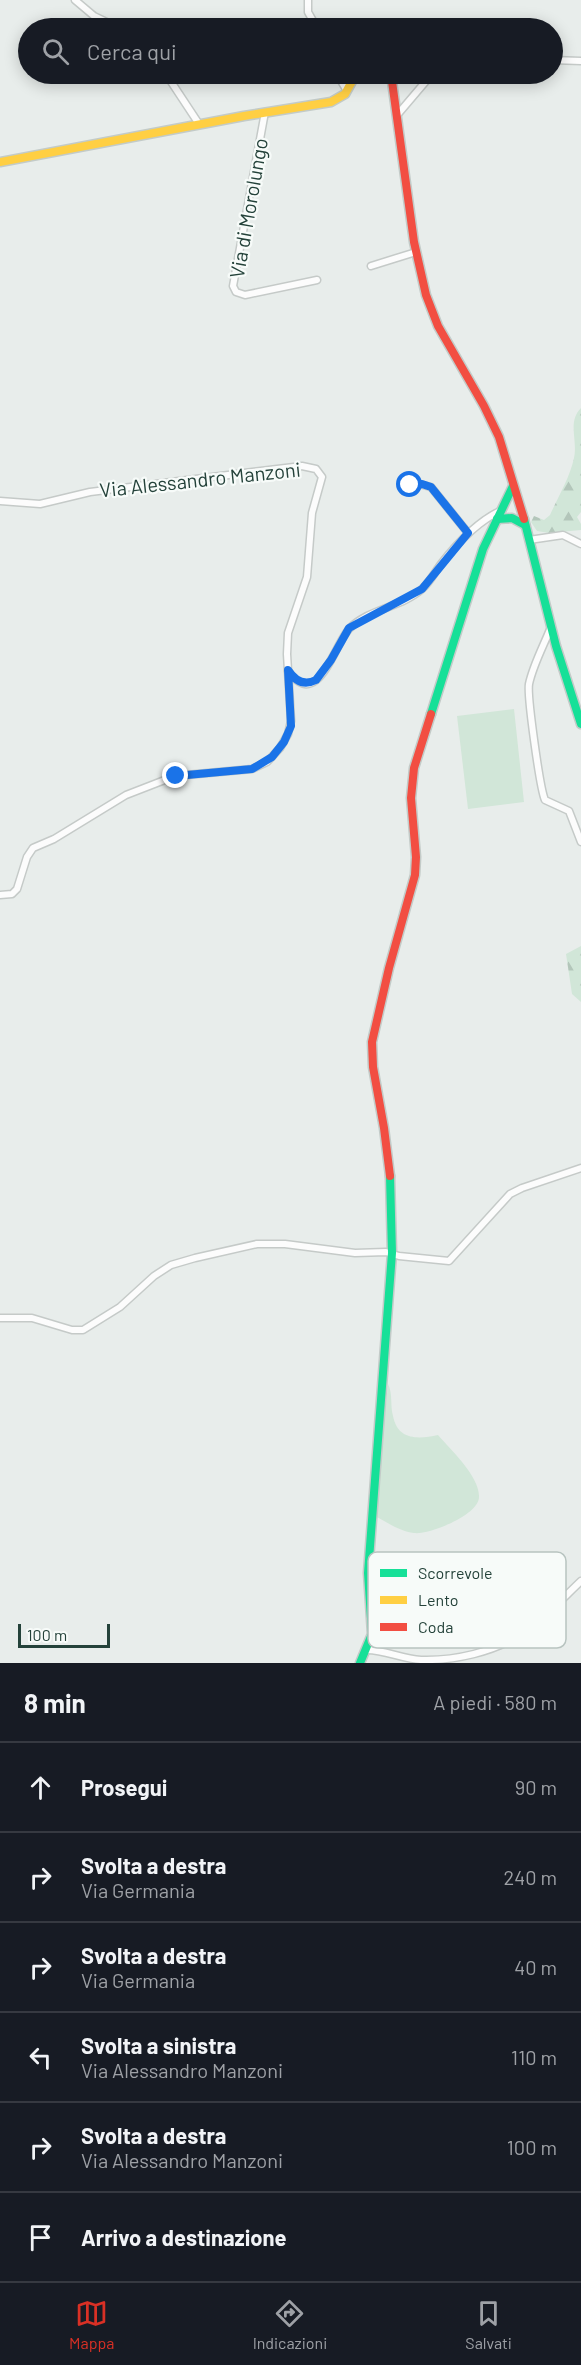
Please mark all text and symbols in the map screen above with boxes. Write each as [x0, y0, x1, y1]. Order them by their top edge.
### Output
search box [18, 18, 563, 84]
icon: search [39, 35, 72, 68]
text: Cerca qui [87, 38, 177, 64]
street label: Via di Morolungo [224, 136, 272, 280]
street label: Via Alessandro Manzoni [98, 457, 302, 501]
route start [396, 471, 422, 497]
route end [162, 762, 188, 788]
legend [368, 1552, 566, 1648]
text: Scorrevole [418, 1563, 492, 1582]
text: Lento [418, 1590, 459, 1609]
text: Coda [418, 1617, 453, 1636]
scale bar [18, 1621, 110, 1648]
text: 100 m [27, 1625, 67, 1644]
text: 8 min [24, 1687, 86, 1718]
text: A piedi · 580 m [433, 1690, 557, 1714]
icon: ahead [24, 1771, 57, 1804]
text: Prosegui [81, 1774, 167, 1800]
text: 90 m [515, 1775, 557, 1799]
text: Svolta a destra [81, 1852, 226, 1878]
icon: right [24, 1861, 57, 1894]
text: 240 m [503, 1865, 557, 1889]
text: Via Germania [81, 1878, 195, 1902]
text: Svolta a destra [81, 1942, 226, 1968]
icon: right [24, 1951, 57, 1984]
text: 40 m [514, 1955, 557, 1979]
text: Via Germania [81, 1968, 195, 1992]
text: Svolta a sinistra [81, 2032, 236, 2058]
icon: left [24, 2041, 57, 2074]
text: 110 m [511, 2045, 557, 2069]
text: Via Alessandro Manzoni [81, 2058, 283, 2082]
text: Svolta a destra [81, 2122, 226, 2148]
icon: right [24, 2131, 57, 2164]
text: 100 m [507, 2135, 557, 2159]
text: Via Alessandro Manzoni [81, 2148, 283, 2172]
icon: arrive [24, 2221, 57, 2254]
text: Arrivo a destinazione [81, 2224, 287, 2250]
tab: Mappa [69, 2297, 115, 2352]
tab: Indicazioni [253, 2297, 327, 2352]
tab: Salvati [465, 2297, 512, 2352]

